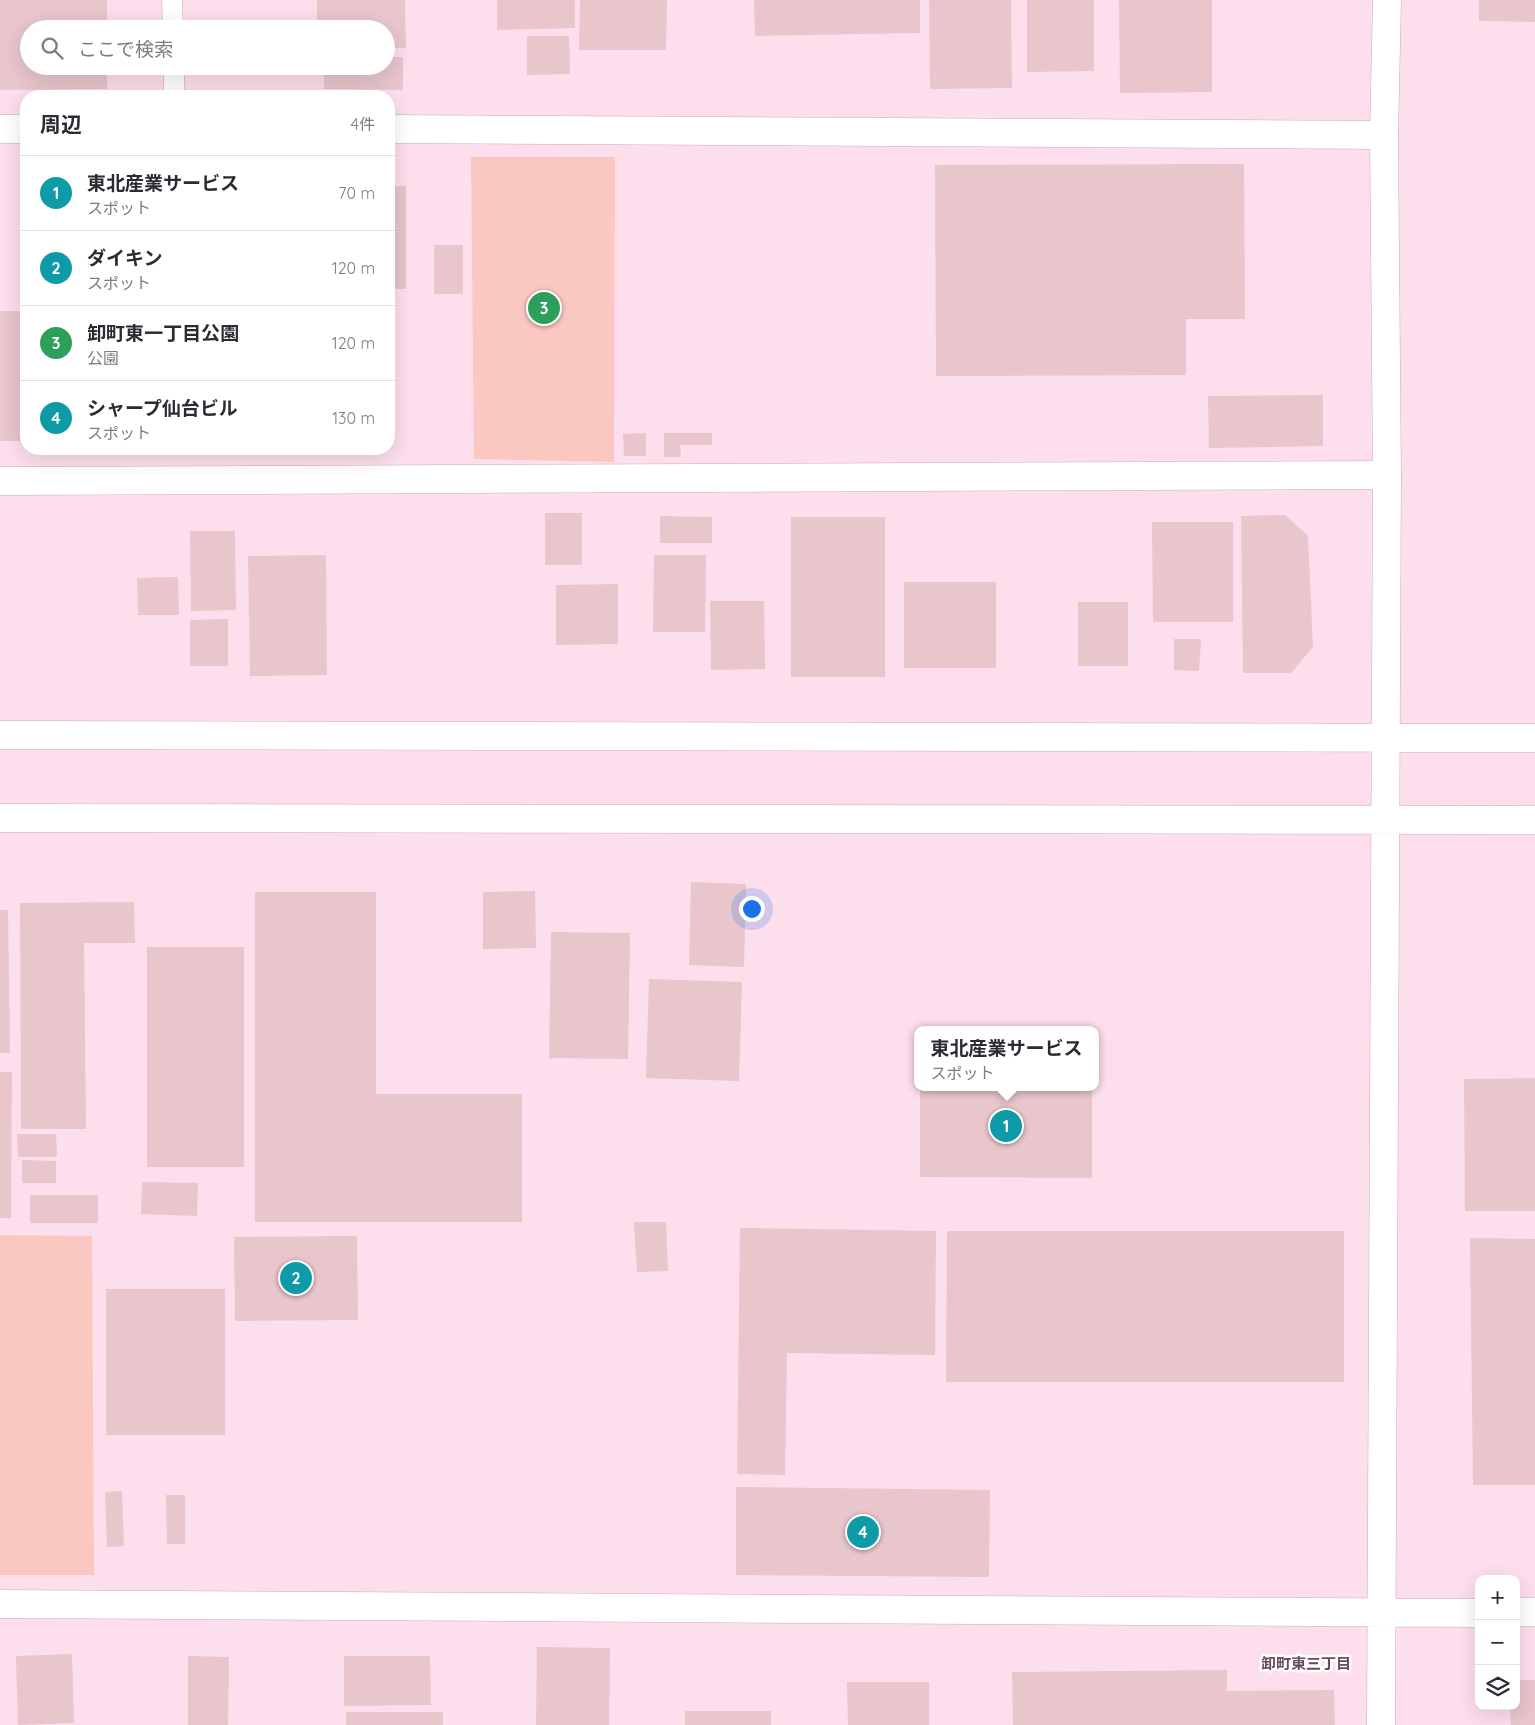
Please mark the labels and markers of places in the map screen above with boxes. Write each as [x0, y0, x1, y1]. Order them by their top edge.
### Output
pin: 3 [528, 289, 560, 327]
pin: 1 [990, 1107, 1022, 1145]
pin: 2 [280, 1259, 312, 1297]
pin: 4 [847, 1513, 879, 1551]

